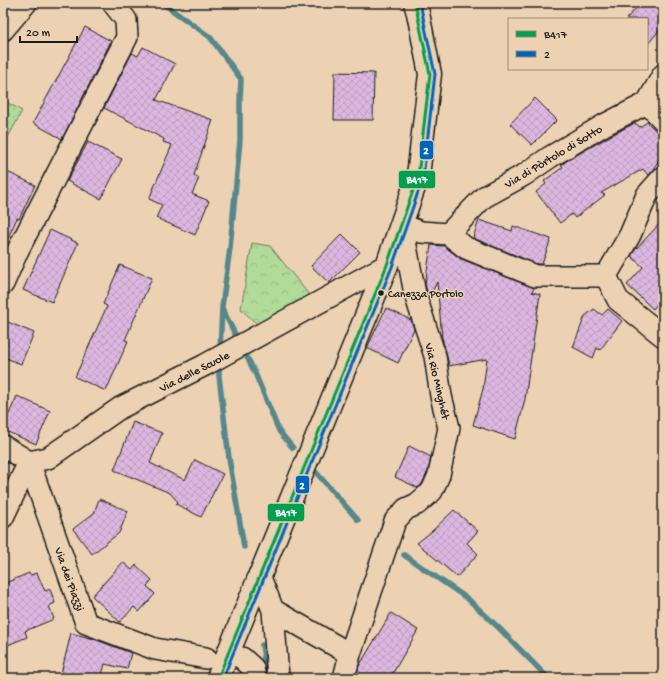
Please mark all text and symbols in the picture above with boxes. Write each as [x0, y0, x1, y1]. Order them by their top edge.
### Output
scale bar [20, 18, 77, 44]
legend [508, 18, 648, 70]
text: 20 m [26, 27, 51, 41]
text: B417 [543, 29, 568, 43]
text: 2 [544, 49, 550, 63]
street label: Via di Pòrtolo di Sotto [502, 123, 605, 193]
line badge: 2 [419, 140, 434, 160]
text: 2 [423, 146, 429, 158]
line badge: B417 [398, 170, 436, 189]
text: B417 [406, 175, 429, 187]
marker: Canezza Portolo [376, 288, 386, 298]
place label: Canezza Portolo [388, 289, 464, 301]
street label: Via Rio Minghét [420, 341, 452, 422]
street label: Via delle Scuole [157, 349, 233, 397]
line badge: 2 [295, 475, 310, 494]
text: 2 [299, 481, 305, 493]
line badge: B417 [267, 503, 305, 522]
text: B417 [275, 508, 298, 520]
street label: Via dei Piazzi [50, 545, 86, 614]

